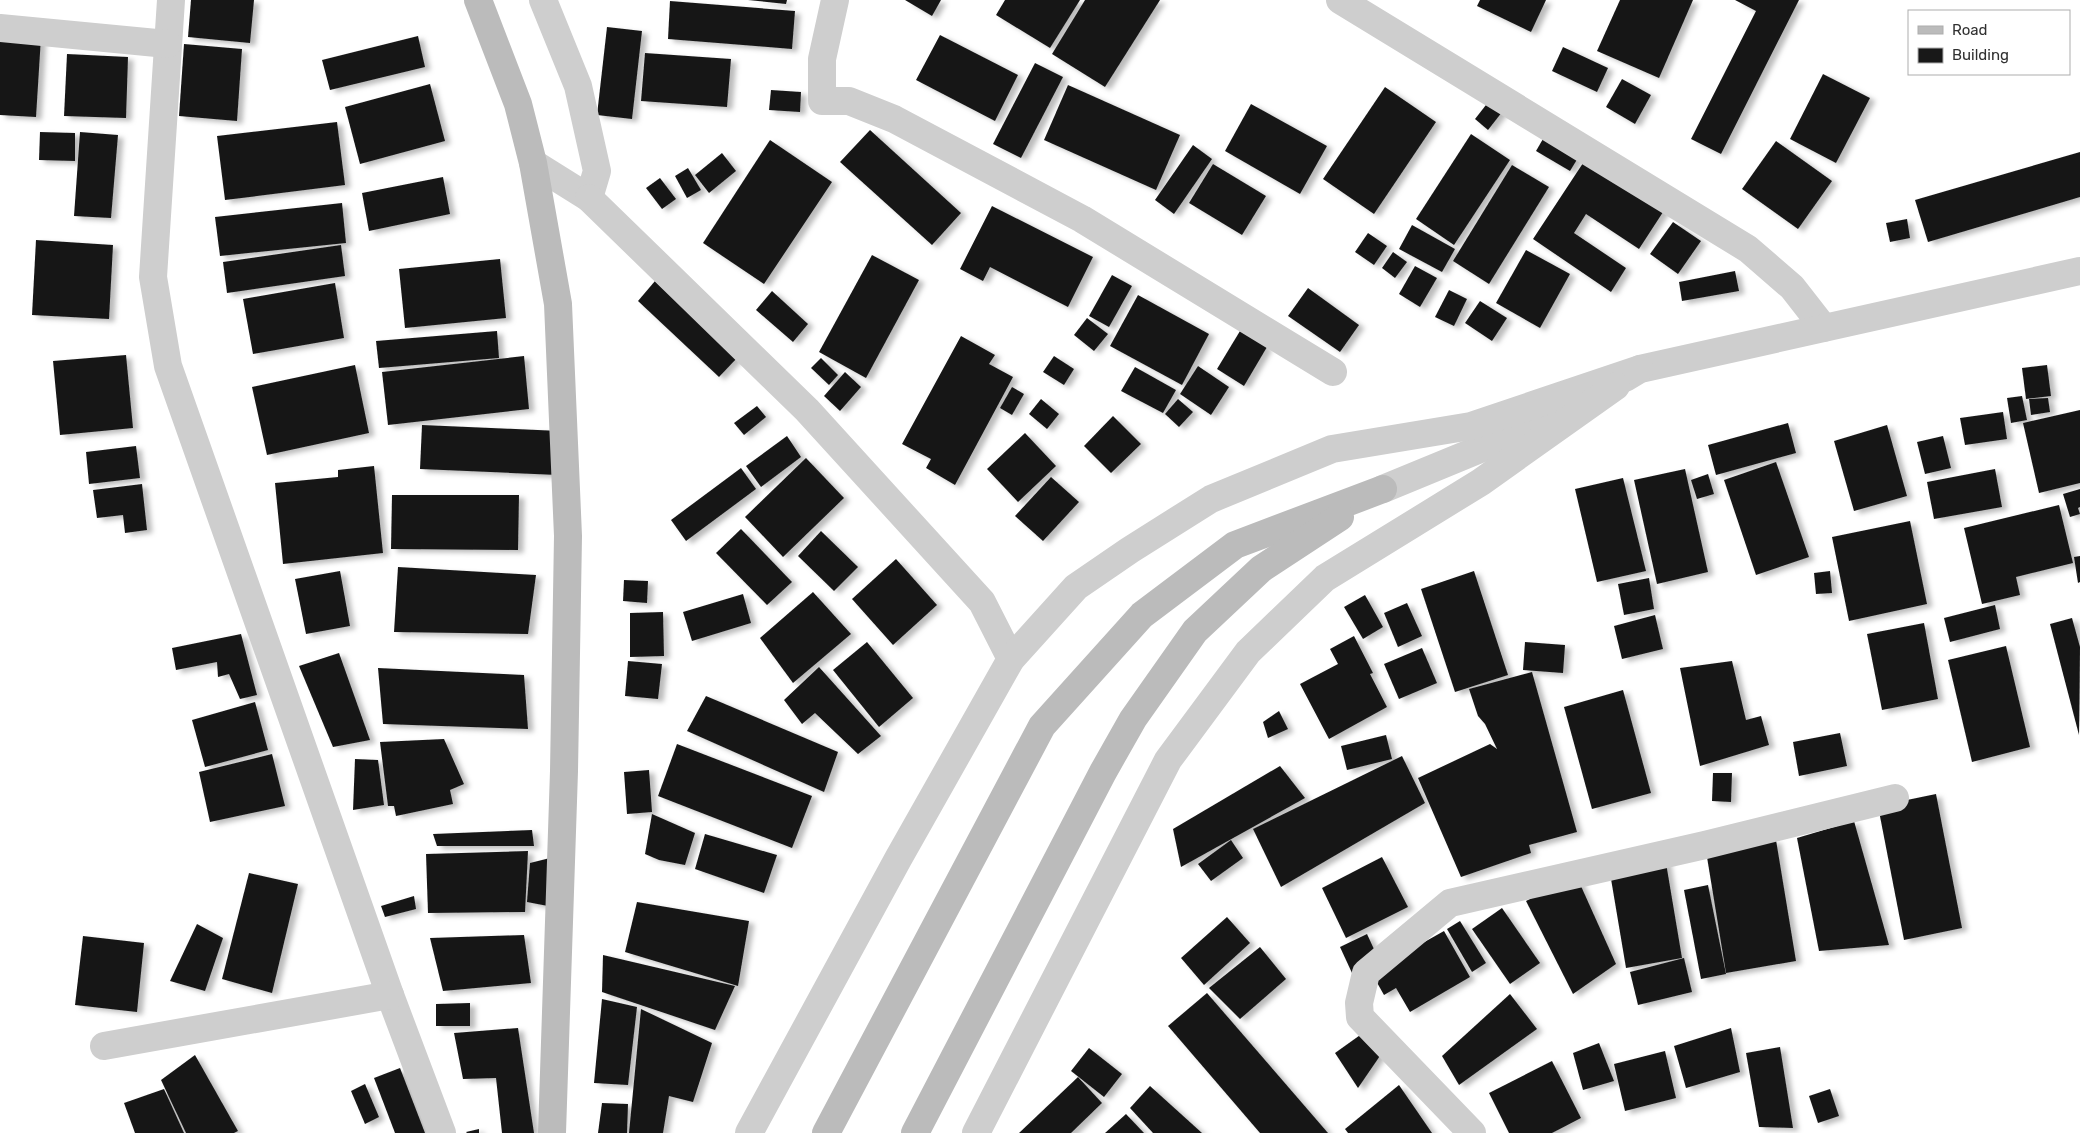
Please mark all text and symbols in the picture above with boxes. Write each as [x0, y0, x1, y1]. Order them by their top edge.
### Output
legend [1908, 10, 2070, 75]
text: Road [1952, 21, 1988, 39]
text: Building [1952, 46, 2009, 64]

